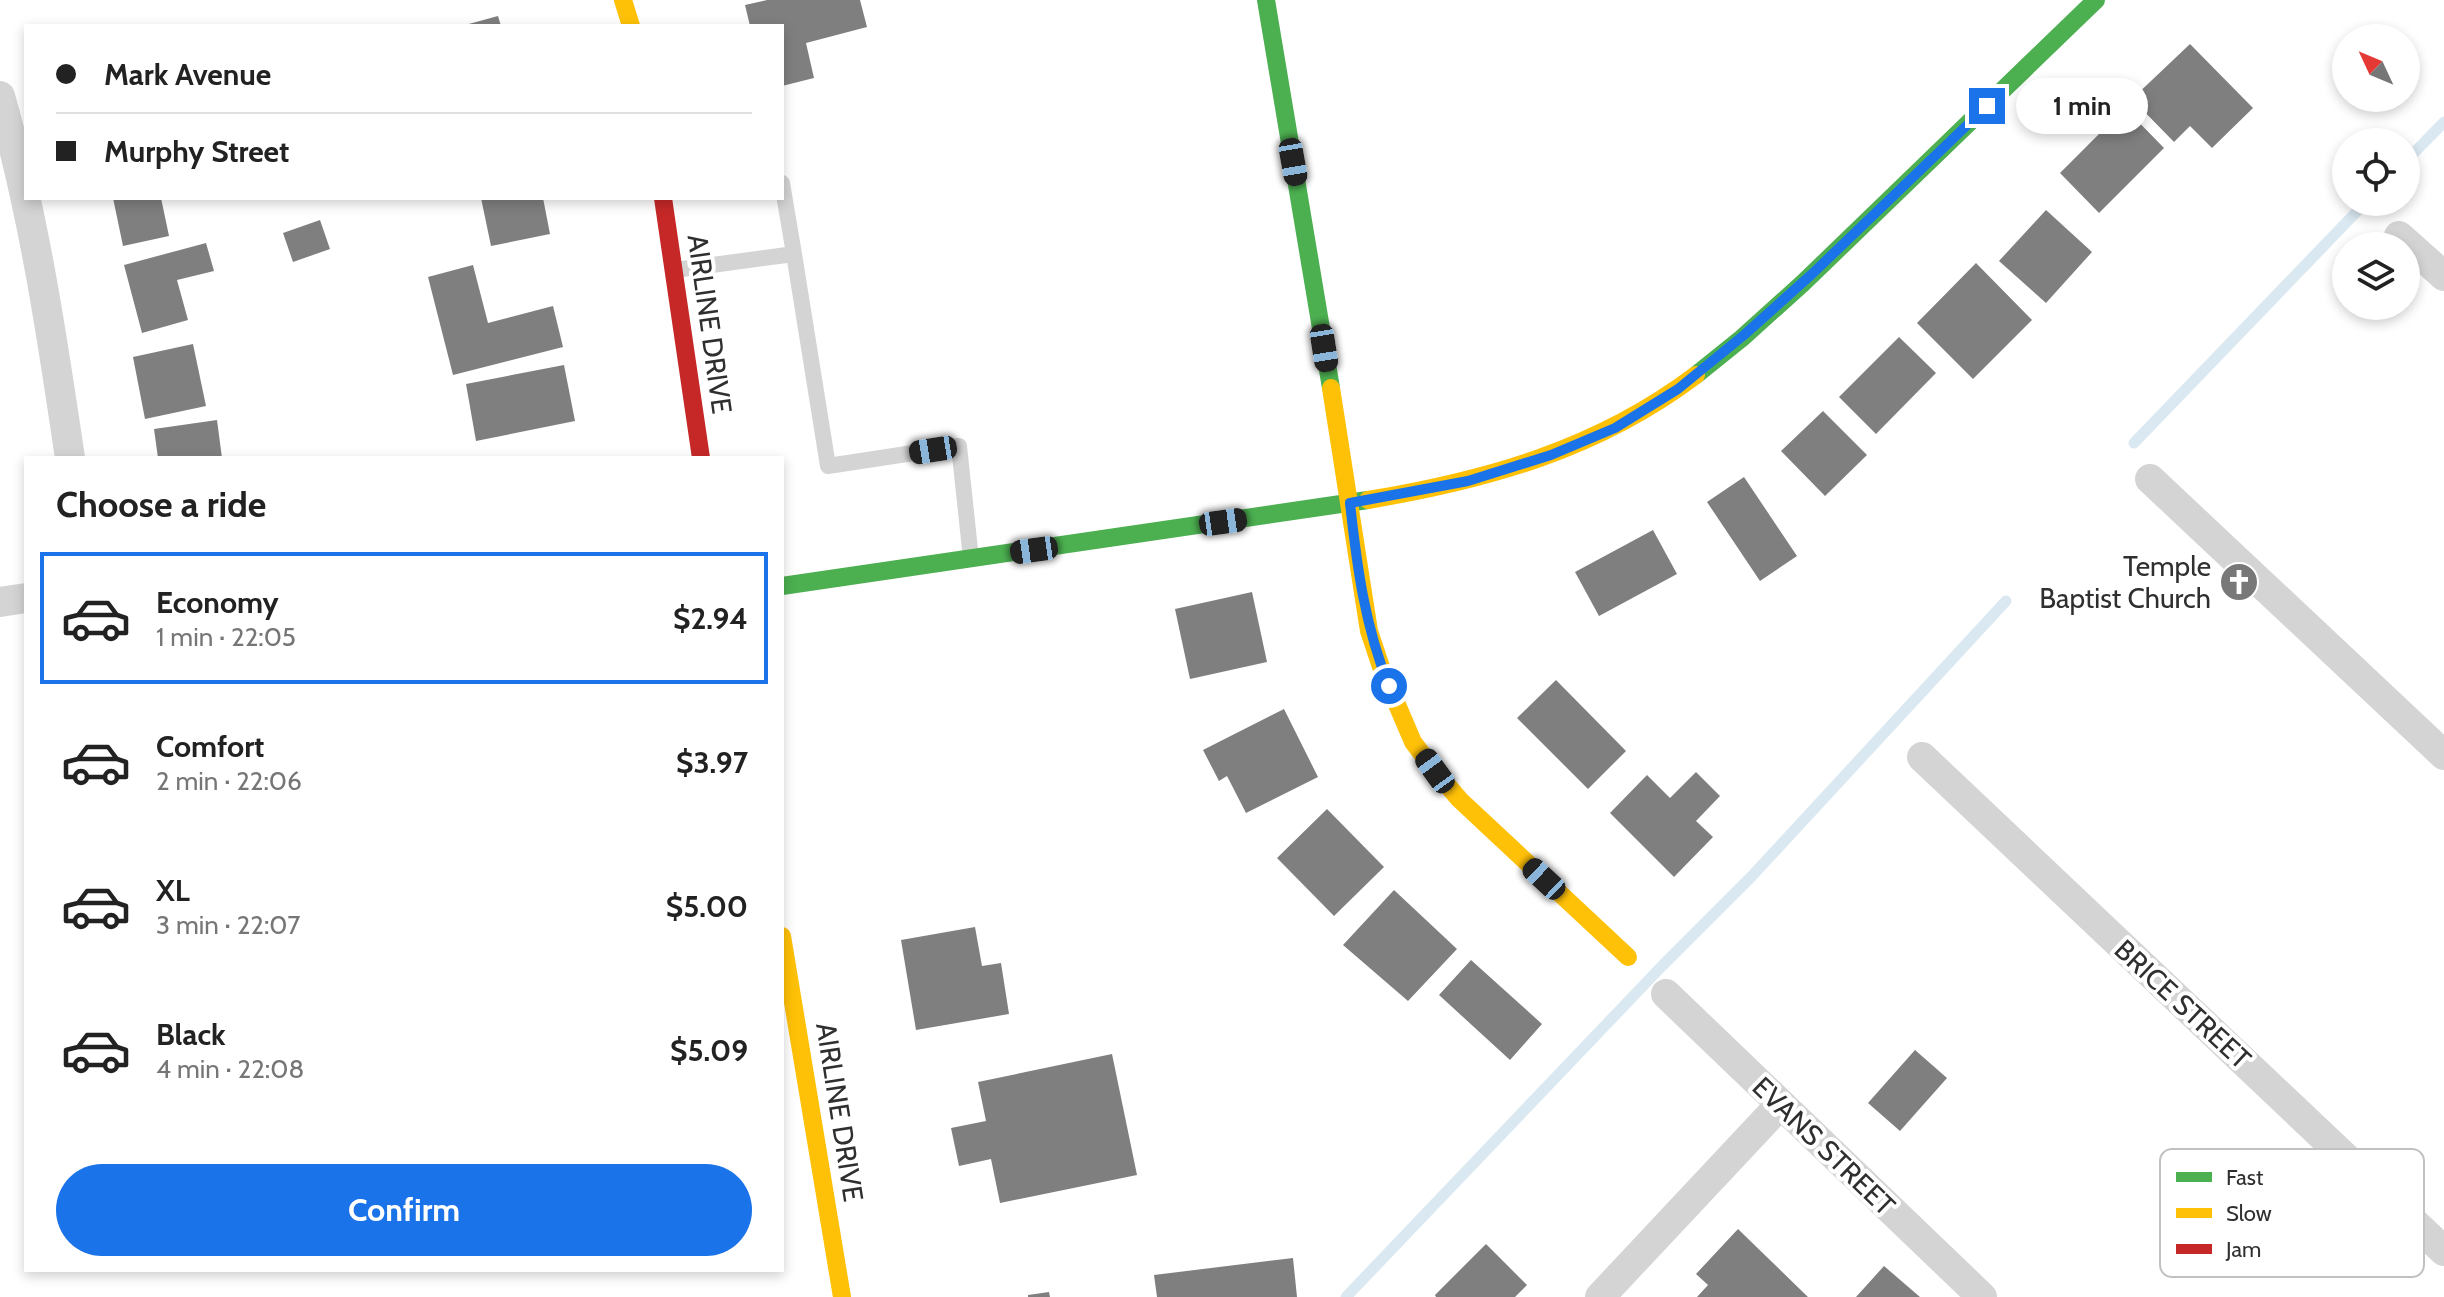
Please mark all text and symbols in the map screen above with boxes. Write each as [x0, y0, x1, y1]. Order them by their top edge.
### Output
north arrow [2332, 24, 2420, 112]
map controls [2332, 24, 2420, 320]
text: Mark Avenue [104, 56, 271, 93]
callout: 1 min [2015, 78, 2147, 134]
route end [1969, 88, 2005, 124]
text: 1 min [2053, 90, 2111, 122]
button: locate [2332, 128, 2420, 216]
text: Murphy Street [104, 133, 289, 170]
car [1277, 136, 1309, 188]
street label: AIRLINE DRIVE [681, 232, 739, 416]
button: layers [2332, 232, 2420, 320]
car [1308, 322, 1340, 374]
car [907, 434, 959, 466]
text: Choose a ride [56, 482, 266, 526]
car [1198, 507, 1248, 537]
car [1009, 535, 1059, 565]
place label: Temple Baptist Church [2039, 549, 2211, 615]
church icon: Temple Baptist Church [2218, 561, 2260, 603]
icon: car [60, 582, 132, 654]
text: Economy [156, 584, 279, 621]
text: $2.94 [673, 600, 748, 637]
text: 1 min · 22:05 [156, 621, 296, 653]
route start [1371, 668, 1407, 704]
icon: car [60, 726, 132, 798]
text: Comfort [156, 728, 264, 765]
text: $3.97 [676, 744, 748, 781]
car [1411, 745, 1459, 797]
text: 2 min · 22:06 [156, 765, 302, 797]
car [1518, 854, 1570, 904]
icon: car [60, 870, 132, 942]
text: XL [156, 872, 190, 909]
text: $5.00 [666, 888, 748, 925]
text: 3 min · 22:07 [156, 909, 300, 941]
street label: BRICE STREET [2108, 932, 2258, 1076]
icon: car [60, 1014, 132, 1086]
text: Black [156, 1016, 226, 1053]
street label: AIRLINE DRIVE [809, 1020, 871, 1204]
text: $5.09 [670, 1032, 748, 1069]
text: 4 min · 22:08 [156, 1053, 304, 1085]
street label: EVANS STREET [1746, 1070, 1902, 1223]
legend [2160, 1149, 2424, 1277]
button: Confirm [56, 1164, 752, 1256]
text: Fast [2226, 1164, 2264, 1191]
text: Slow [2226, 1200, 2272, 1227]
text: Jam [2225, 1236, 2261, 1263]

